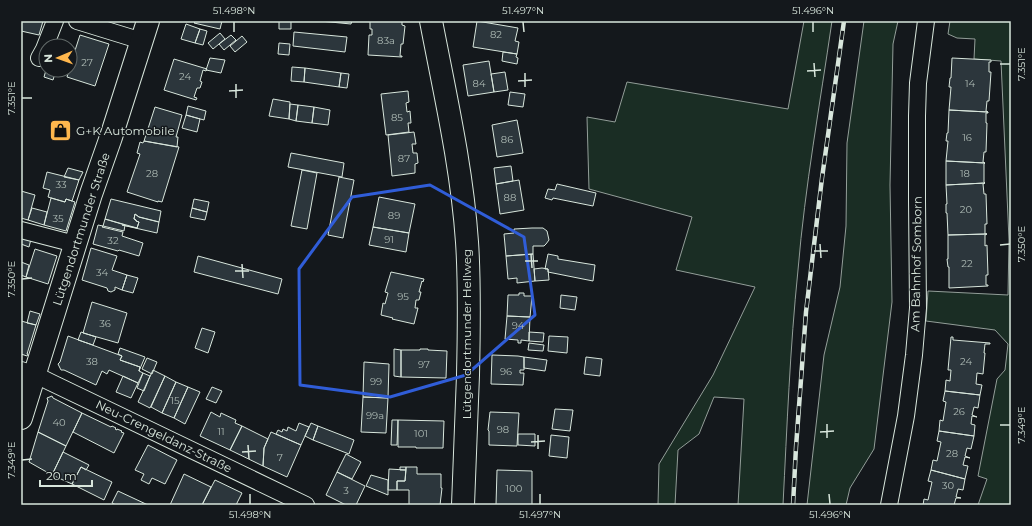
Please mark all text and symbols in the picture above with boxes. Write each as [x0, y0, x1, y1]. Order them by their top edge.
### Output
text: 51.498°N [213, 4, 255, 17]
text: 51.497°N [502, 4, 544, 17]
text: 51.496°N [792, 4, 834, 17]
house number: 82 [490, 28, 502, 41]
house number: 83a [377, 34, 395, 47]
north arrow [38, 38, 78, 78]
text: 7.351°E [1015, 47, 1028, 81]
text: N [41, 54, 55, 63]
house number: 27 [81, 56, 93, 69]
house number: 24 [179, 70, 191, 83]
house number: 84 [473, 77, 486, 90]
house number: 14 [965, 77, 975, 90]
text: 7.351°E [5, 81, 18, 115]
house number: 85 [391, 111, 403, 124]
shop icon: G+K Automobile [48, 117, 74, 143]
place label: G+K Automobile [76, 123, 175, 138]
house number: 16 [962, 131, 972, 144]
house number: 86 [501, 133, 513, 146]
street label: Lütgendortmunder Straße [49, 151, 113, 307]
house number: 87 [398, 152, 410, 165]
house number: 28 [146, 167, 158, 180]
house number: 18 [960, 167, 970, 180]
house number: 33 [55, 178, 67, 191]
house number: 88 [504, 191, 516, 204]
street label: Am Bahnhof Somborn [907, 196, 925, 332]
house number: 20 [960, 203, 973, 216]
house number: 89 [388, 209, 400, 222]
house number: 35 [52, 212, 64, 225]
text: 7.350°E [1015, 226, 1028, 262]
house number: 91 [384, 233, 394, 246]
house number: 32 [107, 234, 119, 247]
street label: Lütgendortmunder Hellweg [459, 249, 474, 419]
house number: 22 [961, 257, 973, 270]
text: 7.350°E [5, 261, 18, 297]
house number: 34 [96, 266, 109, 279]
house number: 95 [397, 290, 409, 303]
house number: 36 [99, 317, 111, 330]
house number: 94 [512, 319, 525, 332]
house number: 38 [86, 355, 98, 368]
house number: 24 [960, 355, 972, 368]
house number: 97 [418, 358, 430, 371]
house number: 96 [500, 365, 512, 378]
house number: 99 [370, 375, 382, 388]
house number: 15 [170, 394, 180, 407]
street label: Neu-Crengeldanz-Straße [93, 396, 235, 476]
house number: 26 [953, 405, 965, 418]
text: 7.349°E [1015, 406, 1028, 443]
house number: 99a [366, 409, 384, 422]
house number: 40 [52, 416, 66, 429]
house number: 98 [497, 423, 509, 436]
house number: 11 [217, 425, 225, 438]
house number: 101 [414, 427, 428, 440]
text: 7.349°E [5, 441, 18, 478]
house number: 28 [946, 447, 958, 460]
house number: 7 [277, 451, 283, 464]
scale bar [40, 462, 92, 488]
text: 20 m [46, 468, 77, 483]
house number: 30 [942, 479, 955, 492]
house number: 100 [506, 482, 523, 495]
house number: 3 [343, 484, 349, 497]
text: 51.498°N [229, 508, 271, 521]
text: 51.497°N [519, 508, 561, 521]
text: 51.496°N [809, 508, 851, 521]

